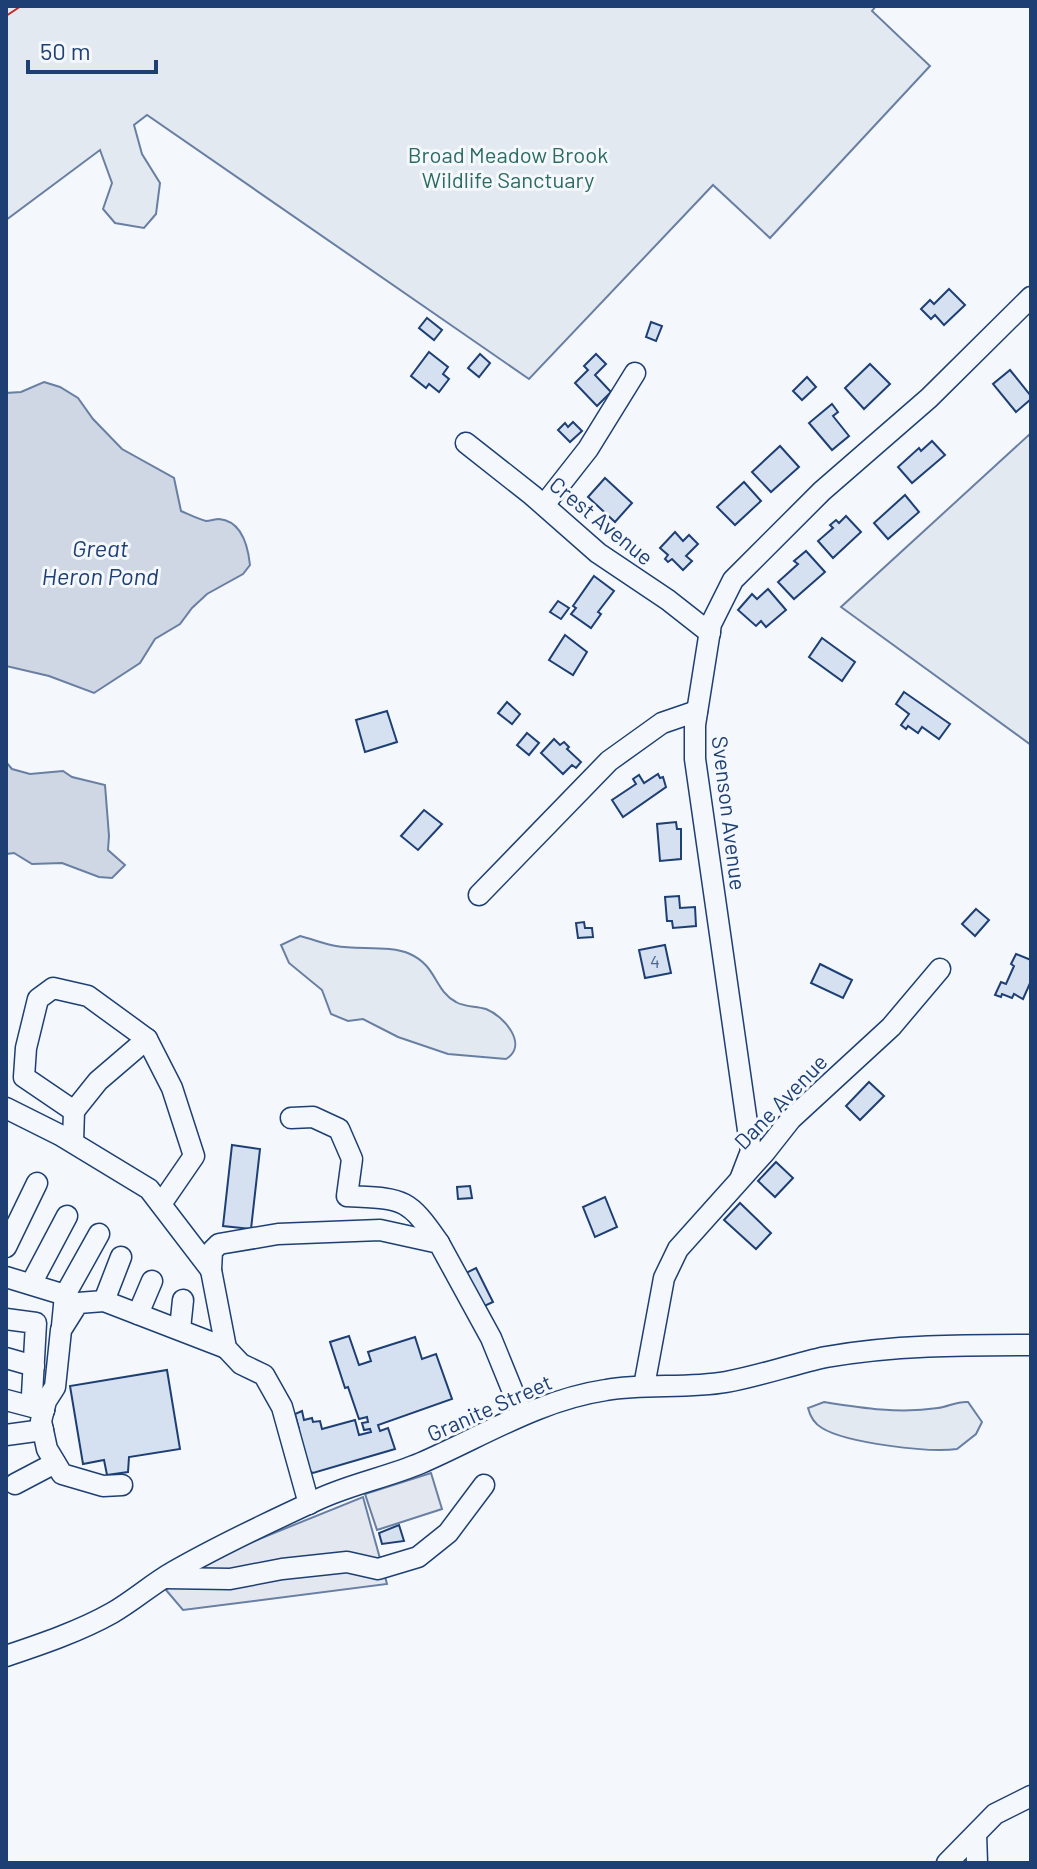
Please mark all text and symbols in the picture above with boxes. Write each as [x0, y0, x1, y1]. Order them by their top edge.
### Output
scale bar [28, 24, 156, 74]
text: 50 m [40, 36, 91, 65]
park label: Broad Meadow Brook Wildlife Sanctuary [408, 141, 608, 192]
street label: Crest Avenue [545, 470, 659, 570]
water label: Great Heron Pond [42, 533, 159, 590]
street label: Svenson Avenue [708, 734, 752, 892]
house number: 4 [650, 950, 660, 972]
street label: Dane Avenue [728, 1048, 832, 1154]
street label: Granite Street [422, 1368, 556, 1446]

